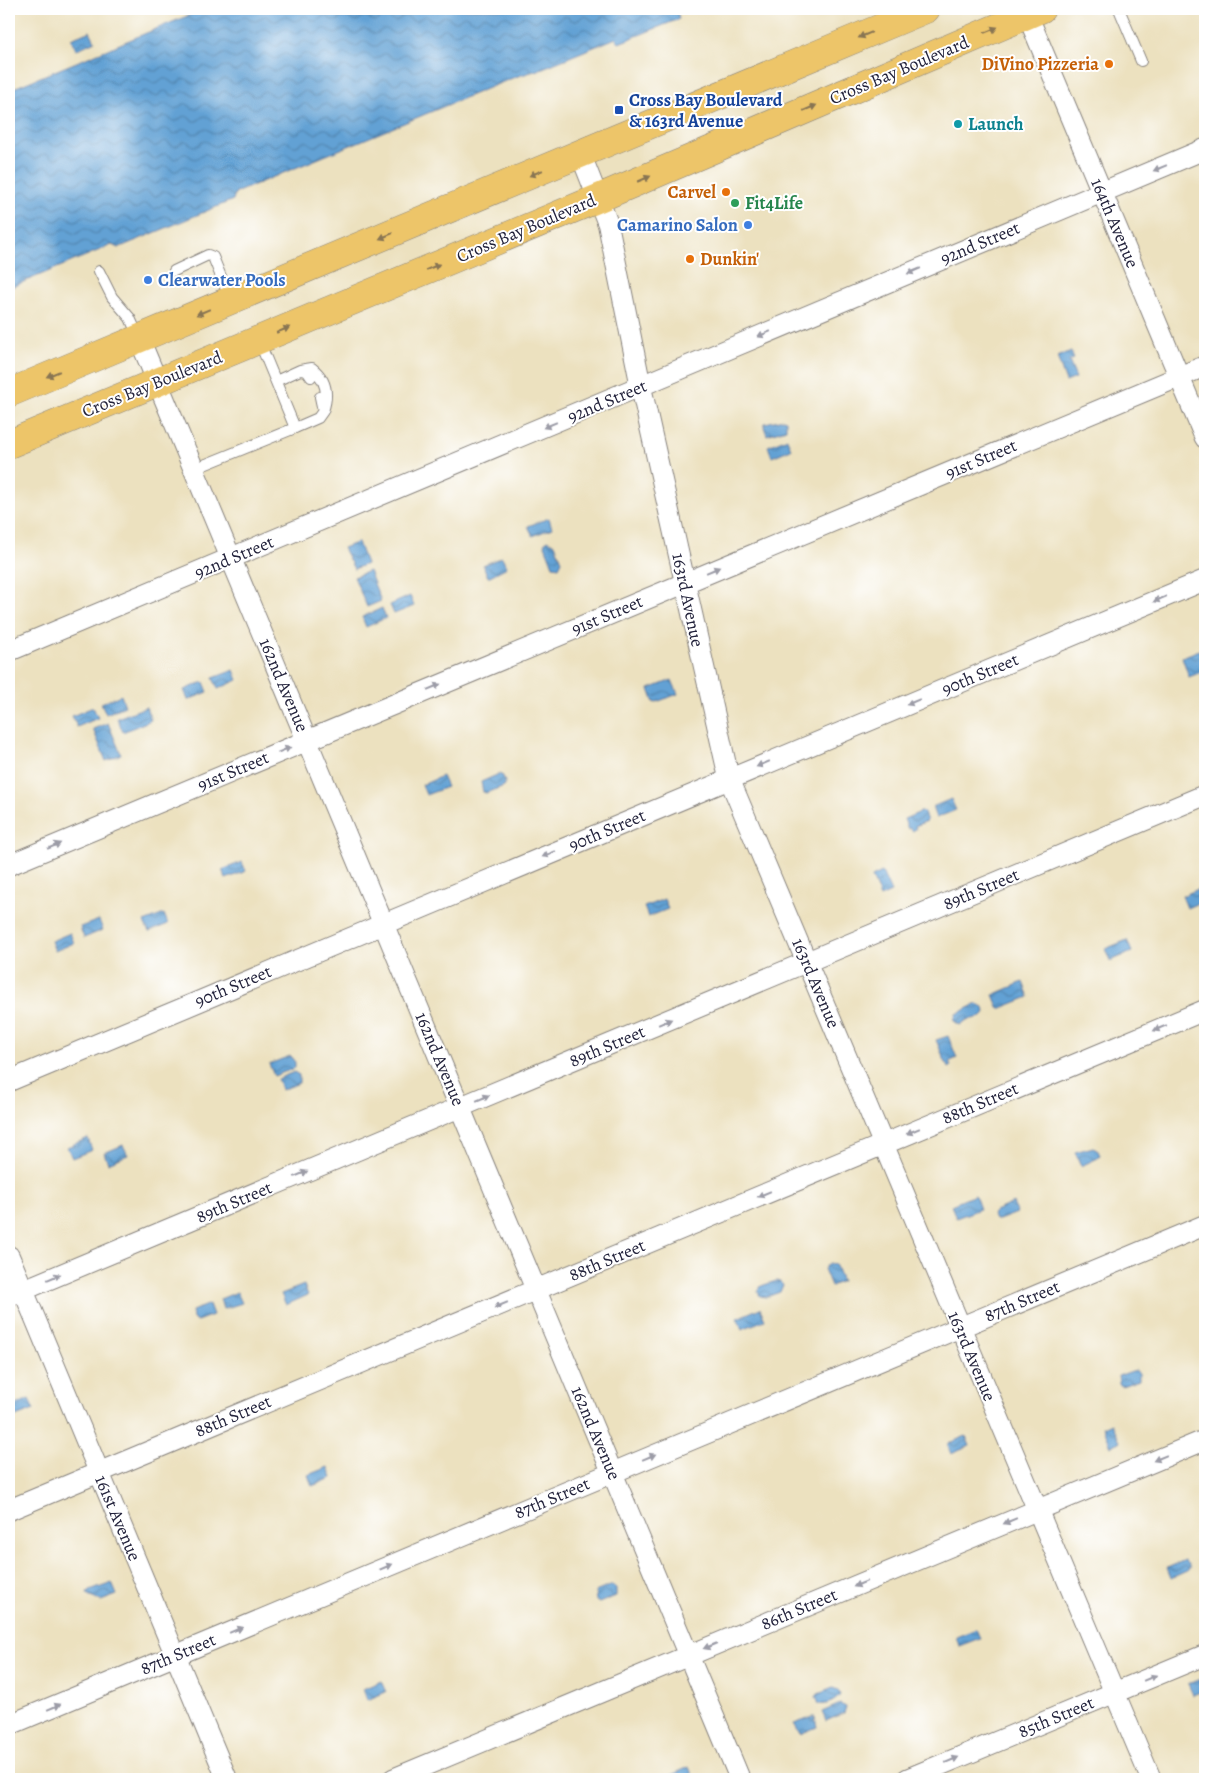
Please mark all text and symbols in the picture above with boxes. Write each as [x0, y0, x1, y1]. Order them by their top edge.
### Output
one-way arrow [984, 26, 998, 34]
street label: Cross Bay Boulevard [826, 30, 973, 110]
one-way arrow [858, 31, 872, 39]
place label: DiVino Pizzeria [981, 52, 1099, 76]
marker: DiVino Pizzeria [1103, 58, 1115, 70]
place label: Cross Bay Boulevard & 163rd Avenue [629, 88, 783, 133]
one-way arrow [803, 103, 817, 111]
marker: Cross Bay Boulevard & 163rd Avenue [613, 104, 625, 116]
place label: Launch [968, 112, 1024, 136]
marker: Launch [952, 118, 964, 130]
one-way arrow [1153, 164, 1167, 172]
one-way arrow [529, 170, 543, 178]
one-way arrow [637, 174, 651, 182]
street label: 164th Avenue [1085, 174, 1145, 272]
place label: Carvel [667, 180, 716, 204]
marker: Carvel [720, 186, 732, 198]
street label: Cross Bay Boulevard [453, 188, 600, 268]
place label: Fit4Life [745, 191, 803, 215]
marker: Fit4Life [729, 197, 741, 209]
place label: Camarino Salon [617, 213, 738, 237]
street label: 92nd Street [937, 216, 1023, 270]
marker: Camarino Salon [742, 219, 754, 231]
one-way arrow [378, 232, 393, 240]
place label: Dunkin' [700, 247, 759, 271]
marker: Dunkin' [684, 253, 696, 265]
one-way arrow [426, 263, 440, 271]
place label: Clearwater Pools [158, 268, 286, 292]
one-way arrow [907, 268, 921, 276]
marker: Clearwater Pools [142, 274, 154, 286]
one-way arrow [196, 308, 210, 316]
one-way arrow [276, 325, 290, 333]
one-way arrow [757, 331, 771, 339]
street label: Cross Bay Boulevard [78, 345, 226, 423]
one-way arrow [46, 371, 60, 379]
street label: 92nd Street [564, 374, 650, 428]
one-way arrow [542, 421, 557, 429]
street label: 91st Street [942, 433, 1020, 485]
street label: 92nd Street [191, 530, 277, 584]
street label: 163rd Avenue [666, 551, 710, 649]
one-way arrow [706, 566, 720, 574]
street label: 91st Street [568, 589, 646, 641]
one-way arrow [1152, 595, 1167, 603]
street label: 162nd Avenue [253, 634, 315, 736]
street label: 90th Street [938, 647, 1022, 701]
one-way arrow [427, 683, 441, 691]
one-way arrow [906, 698, 920, 706]
street label: 91st Street [194, 745, 272, 797]
one-way arrow [277, 746, 292, 754]
one-way arrow [755, 760, 770, 768]
street label: 90th Street [565, 803, 649, 857]
one-way arrow [47, 842, 61, 850]
one-way arrow [541, 850, 556, 858]
street label: 89th Street [939, 862, 1023, 916]
street label: 163rd Avenue [786, 934, 846, 1032]
street label: 90th Street [191, 959, 275, 1013]
street label: 162nd Avenue [409, 1008, 471, 1110]
one-way arrow [658, 1017, 672, 1025]
street label: 89th Street [565, 1019, 649, 1073]
one-way arrow [1153, 1025, 1167, 1033]
street label: 88th Street [938, 1076, 1022, 1130]
one-way arrow [476, 1094, 490, 1102]
one-way arrow [906, 1128, 920, 1136]
one-way arrow [294, 1170, 308, 1178]
street label: 89th Street [192, 1175, 276, 1229]
one-way arrow [756, 1191, 771, 1199]
street label: 88th Street [565, 1233, 649, 1287]
one-way arrow [47, 1273, 62, 1281]
street label: 87th Street [981, 1274, 1063, 1328]
one-way arrow [494, 1301, 508, 1309]
street label: 163rd Avenue [942, 1307, 1002, 1405]
street label: 162nd Avenue [565, 1382, 627, 1484]
street label: 88th Street [191, 1389, 275, 1443]
one-way arrow [642, 1453, 656, 1461]
one-way arrow [1153, 1455, 1167, 1463]
street label: 161st Avenue [89, 1471, 147, 1565]
street label: 87th Street [511, 1471, 593, 1525]
one-way arrow [1002, 1517, 1017, 1525]
one-way arrow [379, 1563, 393, 1571]
one-way arrow [853, 1580, 867, 1588]
street label: 86th Street [757, 1582, 841, 1636]
one-way arrow [229, 1626, 243, 1634]
street label: 87th Street [137, 1627, 219, 1681]
one-way arrow [703, 1643, 718, 1651]
one-way arrow [1143, 1673, 1157, 1681]
street label: 85th Street [1015, 1690, 1097, 1744]
one-way arrow [47, 1702, 61, 1710]
one-way arrow [945, 1756, 959, 1764]

